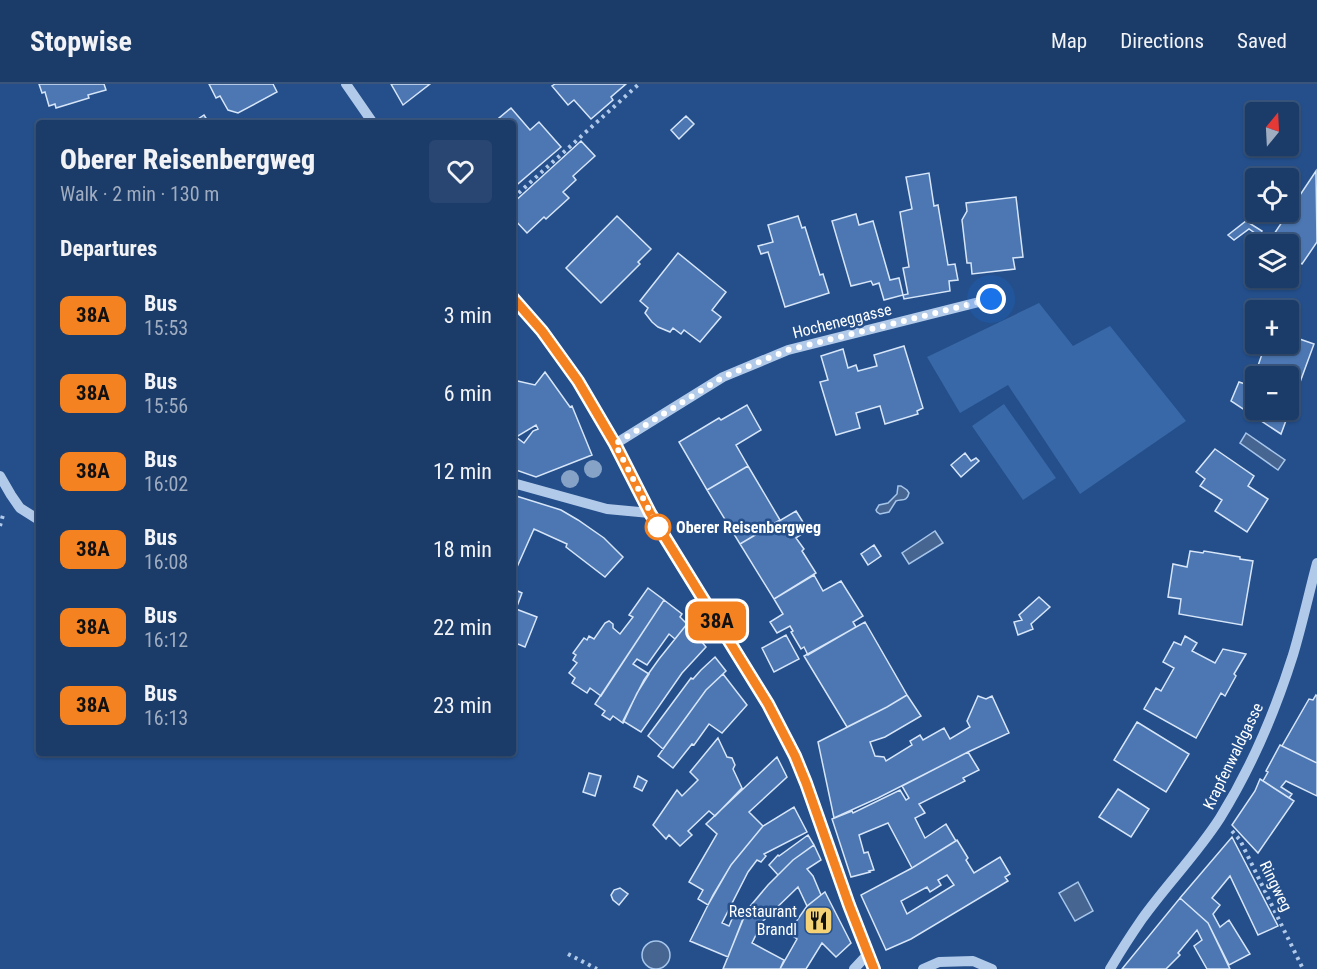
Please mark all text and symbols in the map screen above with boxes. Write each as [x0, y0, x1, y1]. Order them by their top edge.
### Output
text: Stopwise [30, 25, 132, 58]
text: Map [1051, 29, 1087, 53]
text: Directions [1120, 29, 1204, 53]
text: Saved [1237, 29, 1287, 53]
north arrow [1245, 102, 1299, 156]
map controls [1245, 102, 1299, 420]
button: heart [429, 140, 492, 203]
text: Oberer Reisenbergweg [60, 143, 315, 176]
button: locate [1245, 168, 1299, 222]
text: Walk · 2 min · 130 m [60, 182, 219, 206]
button: layers [1245, 234, 1299, 288]
text: Departures [60, 236, 157, 261]
your location [976, 284, 1006, 314]
text: Bus [144, 291, 177, 316]
street label: Hocheneggasse [791, 300, 893, 342]
button: + [1245, 300, 1299, 354]
text: 38A [76, 303, 110, 327]
text: 3 min [444, 303, 492, 328]
text: 15:53 [144, 316, 188, 340]
button: − [1245, 366, 1299, 420]
text: Bus [144, 369, 177, 394]
text: 38A [76, 381, 110, 405]
text: 6 min [444, 381, 492, 406]
text: 15:56 [144, 394, 188, 418]
text: Bus [144, 447, 177, 472]
text: 38A [76, 459, 110, 483]
text: 12 min [433, 459, 492, 484]
text: 16:02 [144, 472, 188, 496]
marker: Oberer Reisenbergweg [645, 514, 671, 540]
place label: Oberer Reisenbergweg [676, 518, 821, 537]
text: Bus [144, 525, 177, 550]
text: 38A [76, 537, 110, 561]
text: 18 min [433, 537, 492, 562]
text: 16:08 [144, 550, 188, 574]
line badge: 38A [682, 602, 752, 640]
text: Bus [144, 603, 177, 628]
text: 38A [700, 609, 734, 633]
text: 38A [76, 615, 110, 639]
text: 22 min [433, 615, 492, 640]
text: 16:12 [144, 628, 188, 652]
text: Bus [144, 681, 177, 706]
text: 38A [76, 693, 110, 717]
text: 23 min [433, 693, 492, 718]
street label: Krapfenwaldgasse [1199, 700, 1267, 812]
text: 16:13 [144, 706, 188, 730]
street label: Ringweg [1256, 858, 1296, 914]
place label: Restaurant Brandl [729, 902, 797, 939]
restaurant icon: Restaurant Brandl [802, 904, 834, 936]

